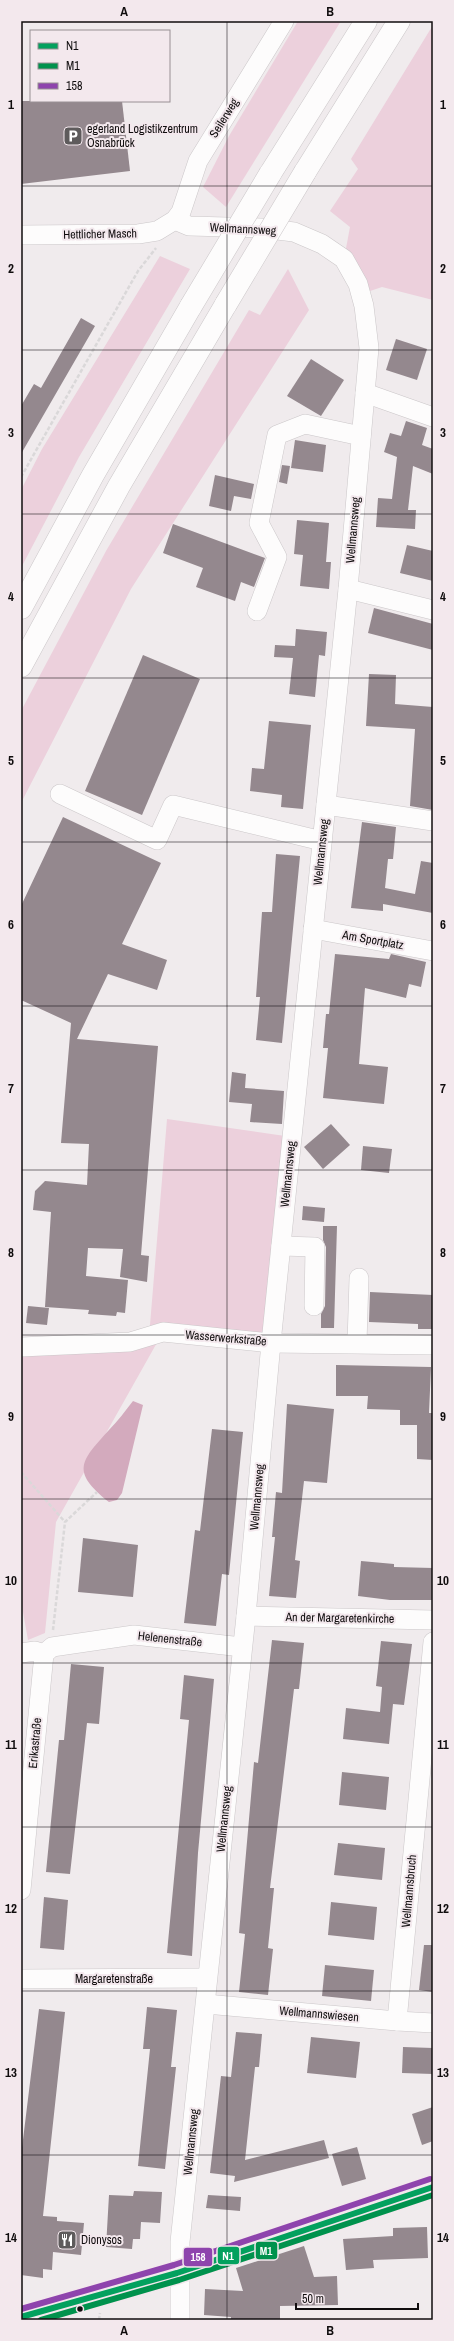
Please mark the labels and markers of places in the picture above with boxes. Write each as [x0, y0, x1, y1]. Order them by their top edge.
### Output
place label: egerland Logistikzentrum Osnabrück [87, 121, 198, 151]
parking icon: egerland Logistikzentrum Osnabrück [62, 125, 84, 147]
restaurant icon: Dionysos [56, 2229, 78, 2251]
place label: Dionysos [81, 2232, 122, 2248]
unlabelled marker [75, 2304, 85, 2314]

